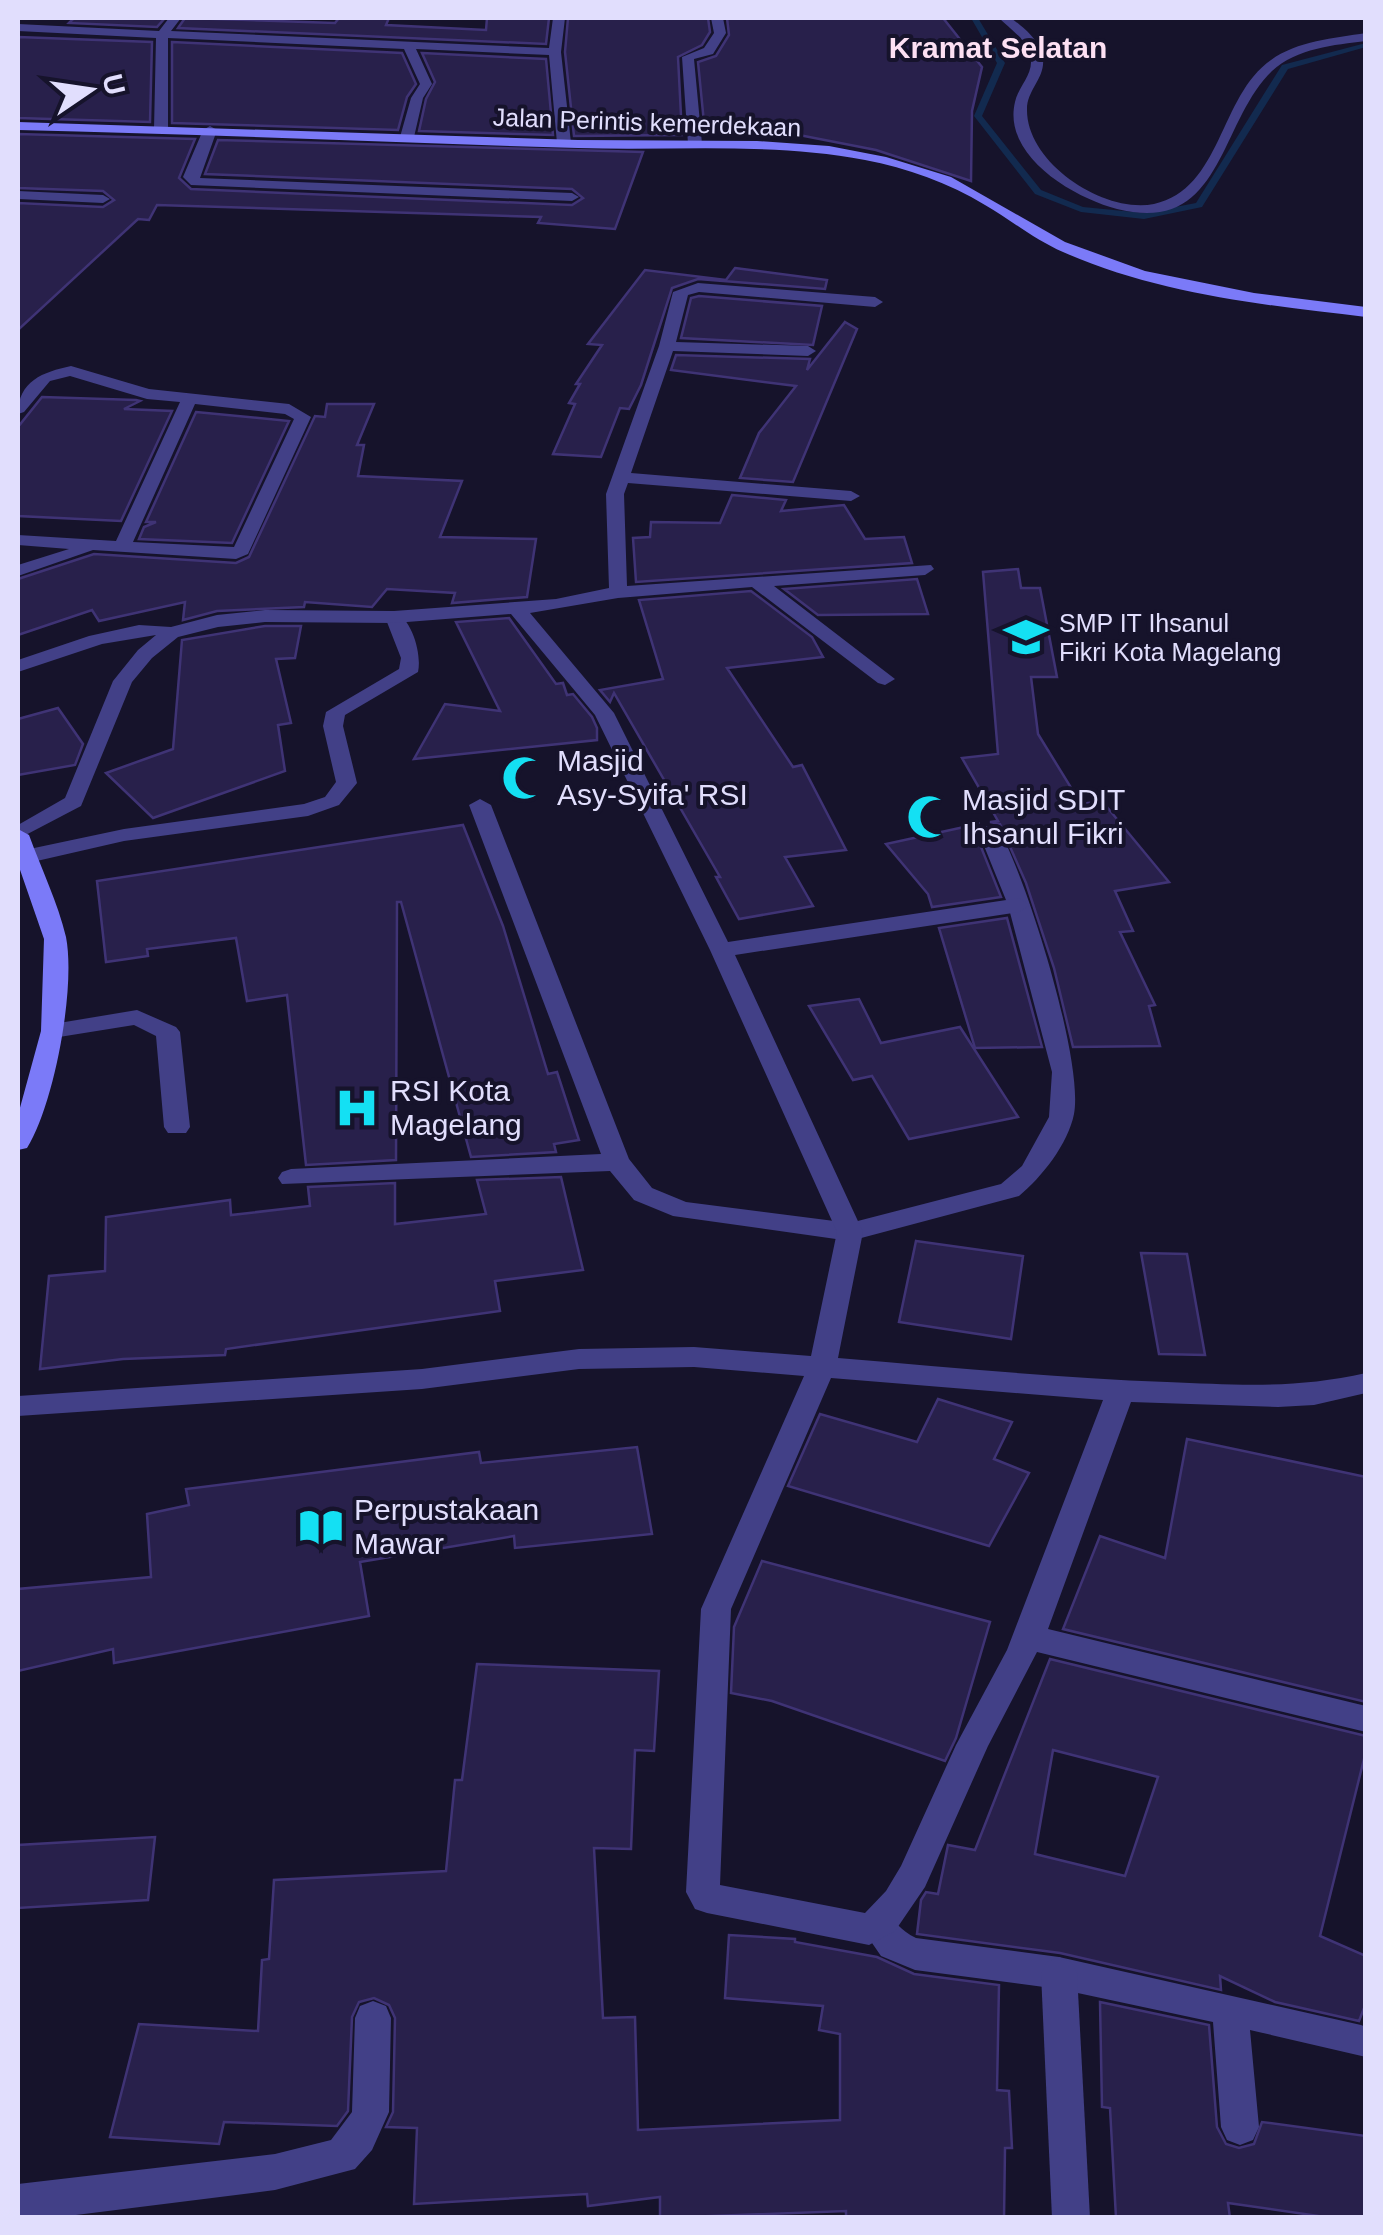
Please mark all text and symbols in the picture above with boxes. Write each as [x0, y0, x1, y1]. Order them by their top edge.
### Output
district label: Kramat Selatan [889, 31, 1107, 64]
north arrow [40, 40, 140, 140]
text: U [96, 71, 131, 98]
street label: Jalan Perintis kemerdekaan [492, 103, 802, 141]
place label: SMP IT Ihsanul Fikri Kota Magelang [1059, 609, 1281, 666]
school or university icon: SMP IT Ihsanul Fikri Kota Magelang [1002, 613, 1050, 661]
place label: Masjid Asy-Syifa' RSI [557, 744, 748, 811]
mosque icon: Masjid Asy-Syifa' RSI [500, 754, 548, 802]
place label: Masjid SDIT Ihsanul Fikri [962, 783, 1125, 850]
mosque icon: Masjid SDIT Ihsanul Fikri [905, 793, 953, 841]
place label: RSI Kota Magelang [390, 1074, 522, 1141]
hospital icon: RSI Kota Magelang [333, 1084, 381, 1132]
place label: Perpustakaan Mawar [354, 1493, 539, 1560]
library icon: Perpustakaan Mawar [297, 1503, 345, 1551]

